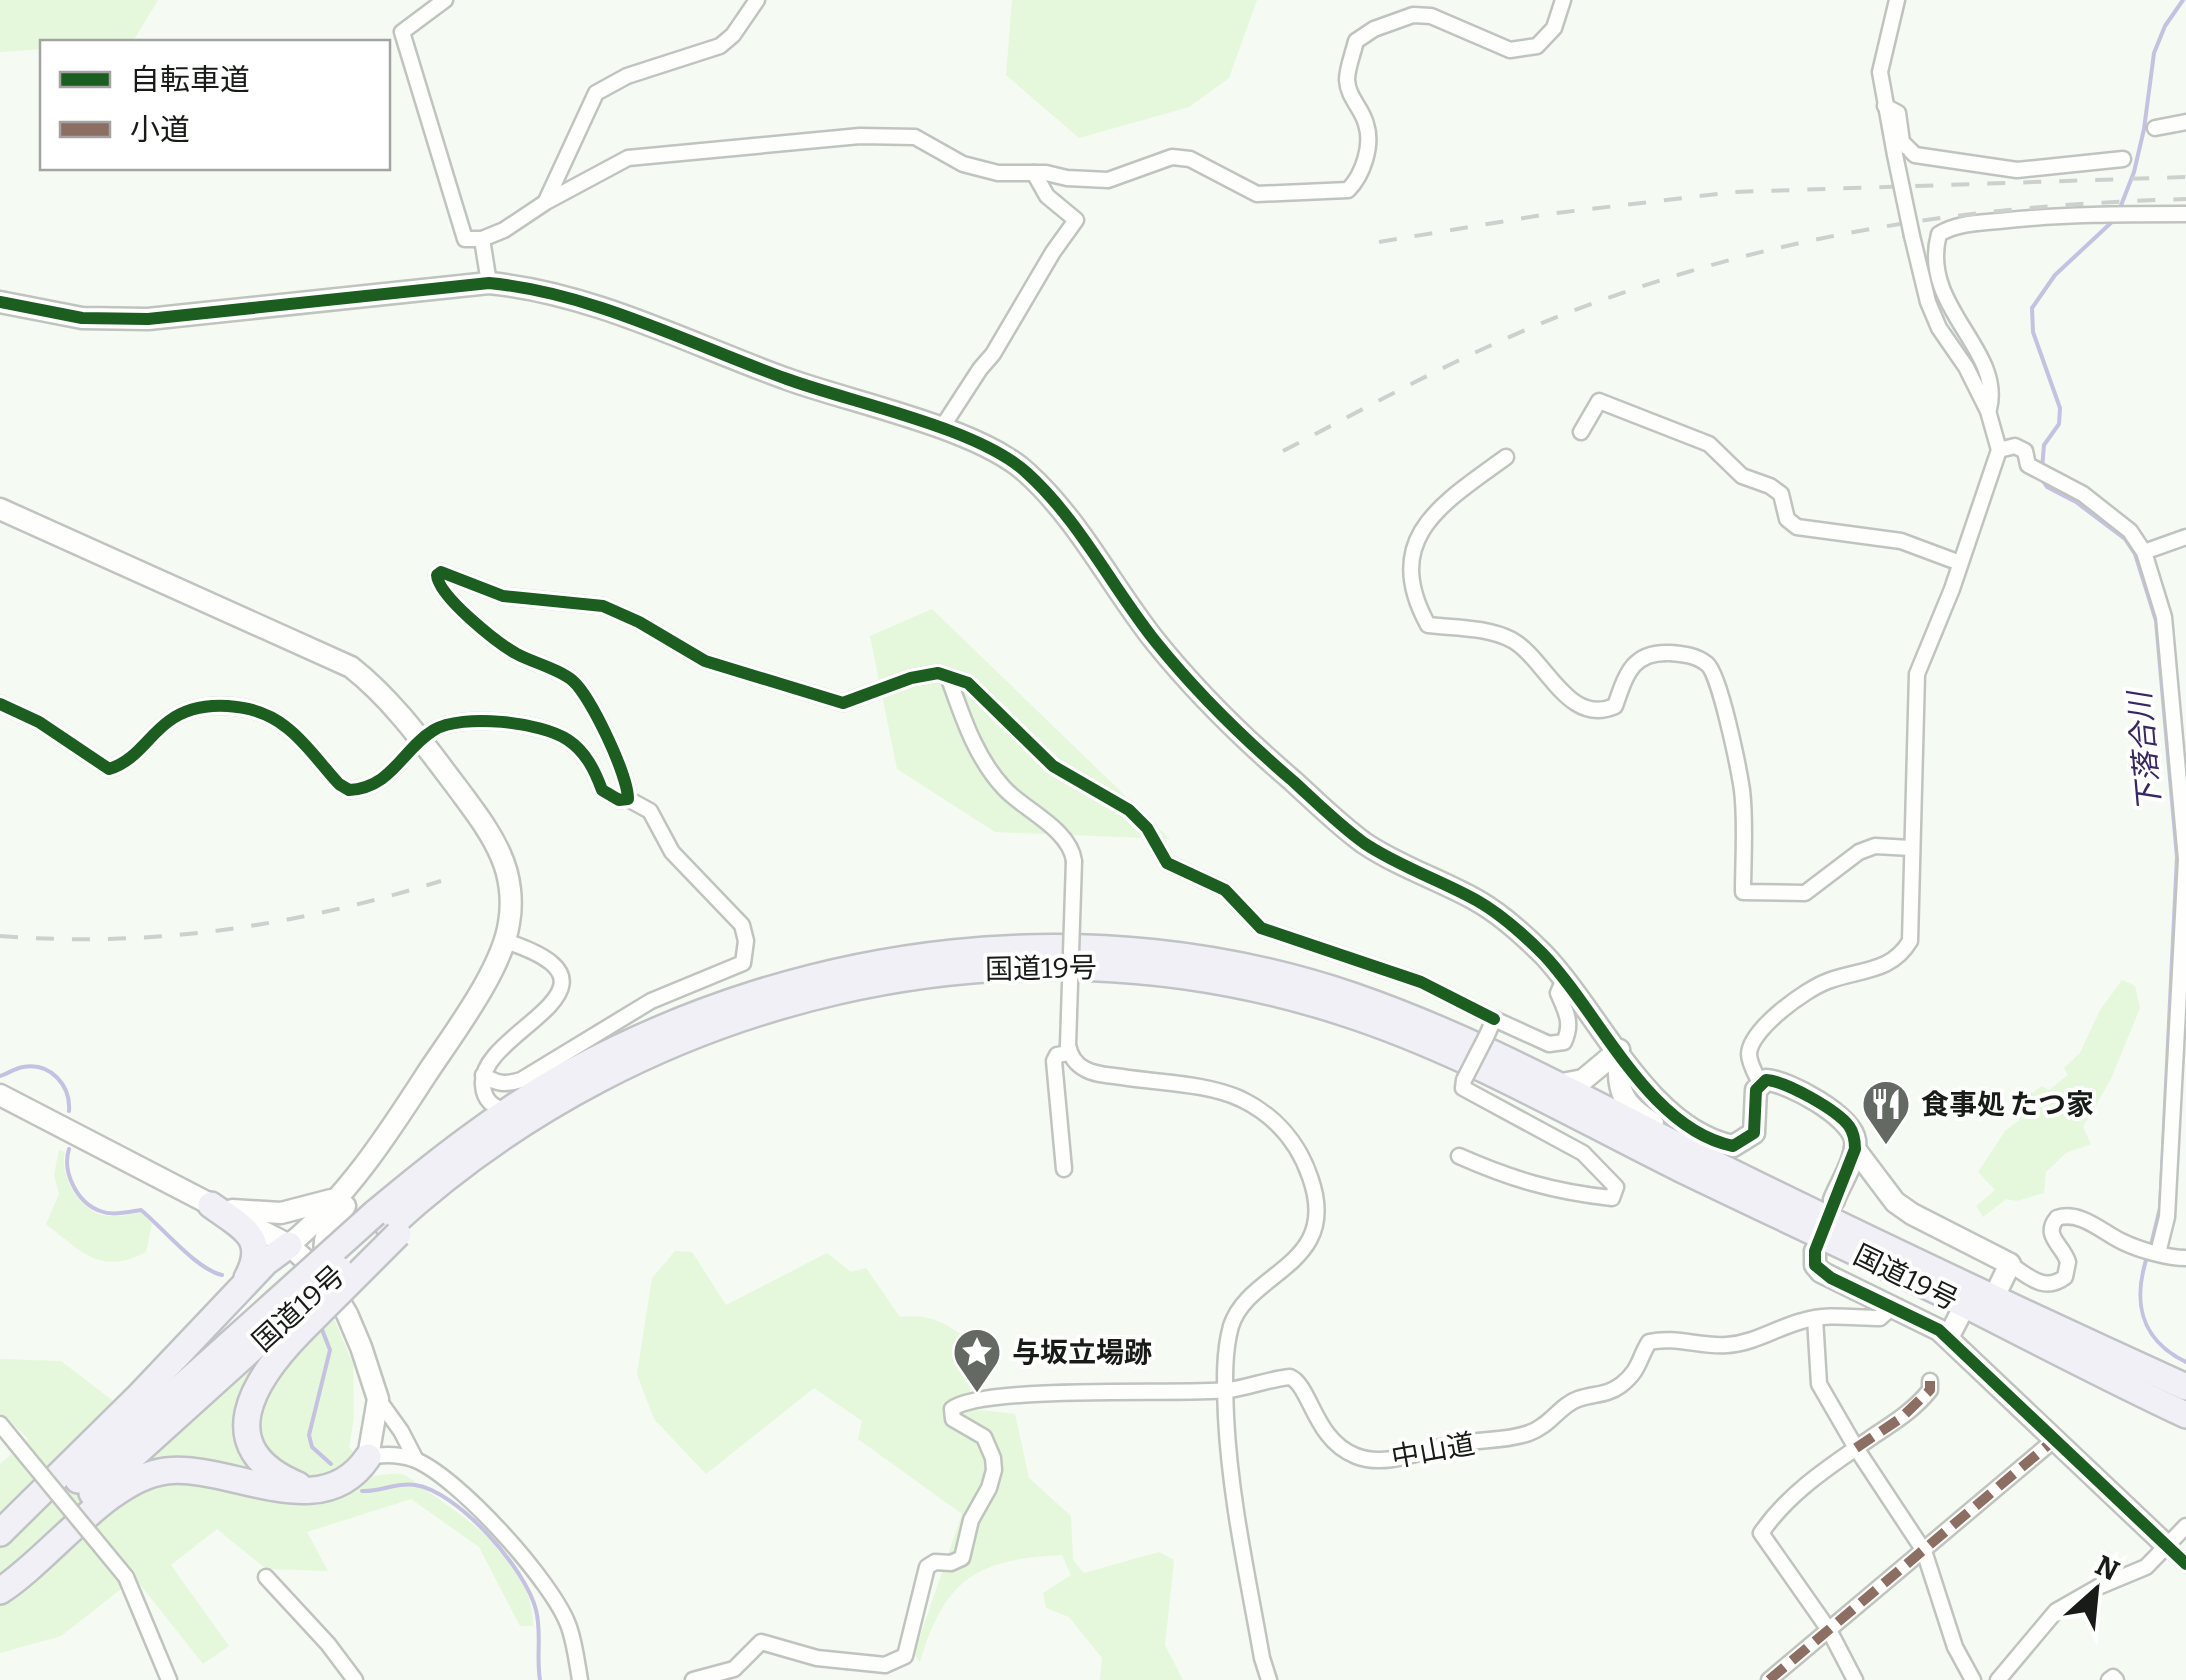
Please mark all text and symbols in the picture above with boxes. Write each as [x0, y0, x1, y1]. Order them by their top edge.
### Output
legend [40, 40, 390, 170]
text: 自転車道 [130, 62, 250, 98]
text: 小道 [130, 112, 190, 148]
water label: 下落合川 [2122, 688, 2168, 813]
street label: 国道19号 [985, 951, 1097, 986]
restaurant icon: 食事処 たつ家 [1860, 1078, 1912, 1146]
place label: 食事処 たつ家 [1921, 1088, 2094, 1121]
street label: 国道19号 [1848, 1238, 1963, 1317]
street label: 国道19号 [246, 1259, 351, 1358]
place icon: 与坂立場跡 [951, 1326, 1003, 1394]
place label: 与坂立場跡 [1012, 1336, 1152, 1369]
street label: 中山道 [1389, 1427, 1477, 1474]
north arrow [2046, 1540, 2146, 1640]
text: N [2090, 1549, 2124, 1588]

